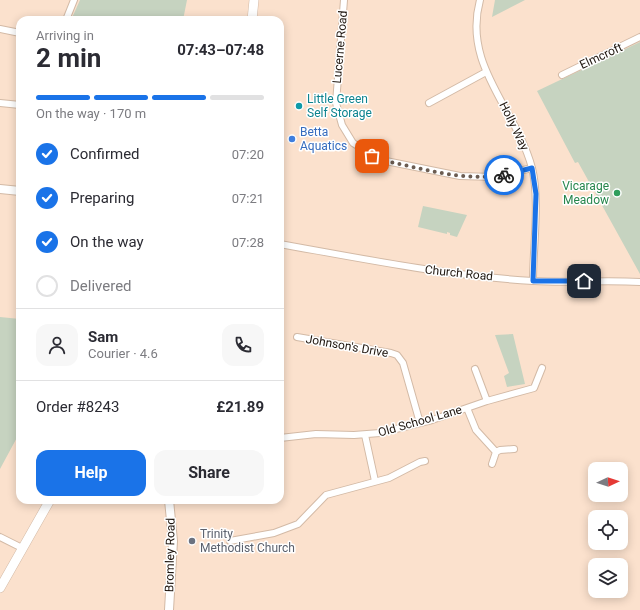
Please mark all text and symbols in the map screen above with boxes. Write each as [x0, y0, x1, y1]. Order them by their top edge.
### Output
street label: Lucerne Road [330, 10, 350, 84]
text: Arriving in [36, 28, 94, 43]
street label: Elmcroft [577, 40, 625, 72]
text: 07:43–07:48 [177, 41, 264, 59]
text: 2 min [36, 43, 101, 73]
place label: Little Green Self Storage [307, 92, 372, 120]
street label: Holly Way [496, 99, 532, 153]
marker: Little Green Self Storage [294, 101, 304, 111]
text: On the way · 170 m [36, 106, 146, 121]
place label: Betta Aquatics [300, 125, 347, 153]
marker: Betta Aquatics [287, 134, 297, 144]
pin [355, 139, 389, 173]
icon: check [36, 143, 58, 165]
text: Confirmed [70, 145, 140, 163]
icon: bag [361, 145, 383, 167]
text: 07:20 [232, 147, 264, 162]
courier [484, 155, 524, 195]
icon: bike [493, 164, 515, 186]
place label: Vicarage Meadow [562, 179, 609, 207]
icon: check [36, 187, 58, 209]
marker: Vicarage Meadow [612, 188, 622, 198]
text: Preparing [70, 189, 134, 207]
text: 07:21 [232, 191, 264, 206]
icon: check [36, 231, 58, 253]
text: On the way [70, 233, 144, 251]
text: 07:28 [232, 235, 264, 250]
street label: Church Road [424, 262, 494, 284]
pin [567, 264, 601, 298]
icon: home [573, 270, 595, 292]
text: Delivered [70, 277, 132, 295]
button: person [36, 324, 78, 366]
button: phone [222, 324, 264, 366]
text: Sam [88, 328, 118, 346]
street label: Johnson's Drive [305, 332, 389, 360]
text: Courier · 4.6 [88, 346, 158, 361]
text: Order #8243 [36, 398, 119, 416]
text: £21.89 [216, 398, 264, 416]
street label: Old School Lane [376, 402, 464, 440]
button: Help [36, 450, 146, 496]
button: Share [154, 450, 264, 496]
north arrow [588, 462, 628, 502]
map controls [588, 462, 628, 598]
button: locate [588, 510, 628, 550]
street label: Bromley Road [162, 518, 178, 592]
place label: Trinity Methodist Church [200, 527, 295, 555]
marker: Trinity Methodist Church [187, 536, 197, 546]
button: layers [588, 558, 628, 598]

